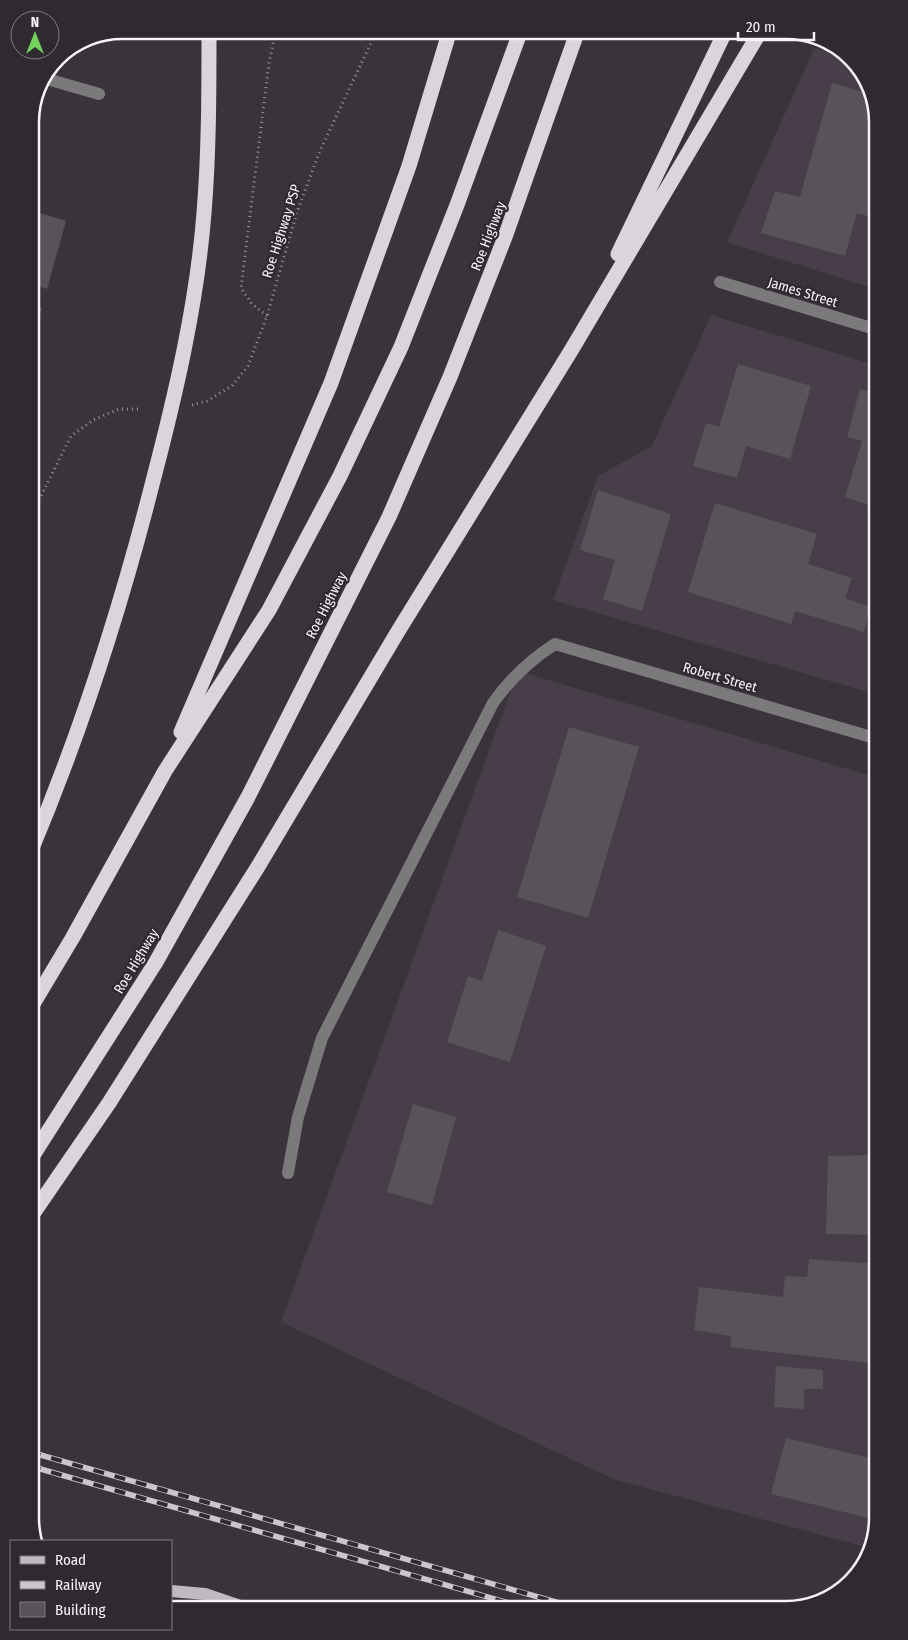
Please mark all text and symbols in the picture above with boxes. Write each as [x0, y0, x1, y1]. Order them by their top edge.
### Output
north arrow [10, 10, 60, 60]
scale bar [738, 10, 814, 42]
text: N [31, 14, 39, 31]
text: 20 m [746, 18, 776, 36]
street label: Roe Highway PSP [258, 182, 305, 280]
street label: Roe Highway [467, 198, 510, 273]
street label: James Street [766, 274, 840, 311]
street label: Roe Highway [302, 568, 351, 642]
street label: Robert Street [681, 659, 759, 696]
street label: Roe Highway [110, 925, 163, 997]
legend [10, 1540, 172, 1630]
text: Road [55, 1551, 86, 1569]
text: Railway [55, 1576, 102, 1594]
text: Building [55, 1601, 106, 1619]

